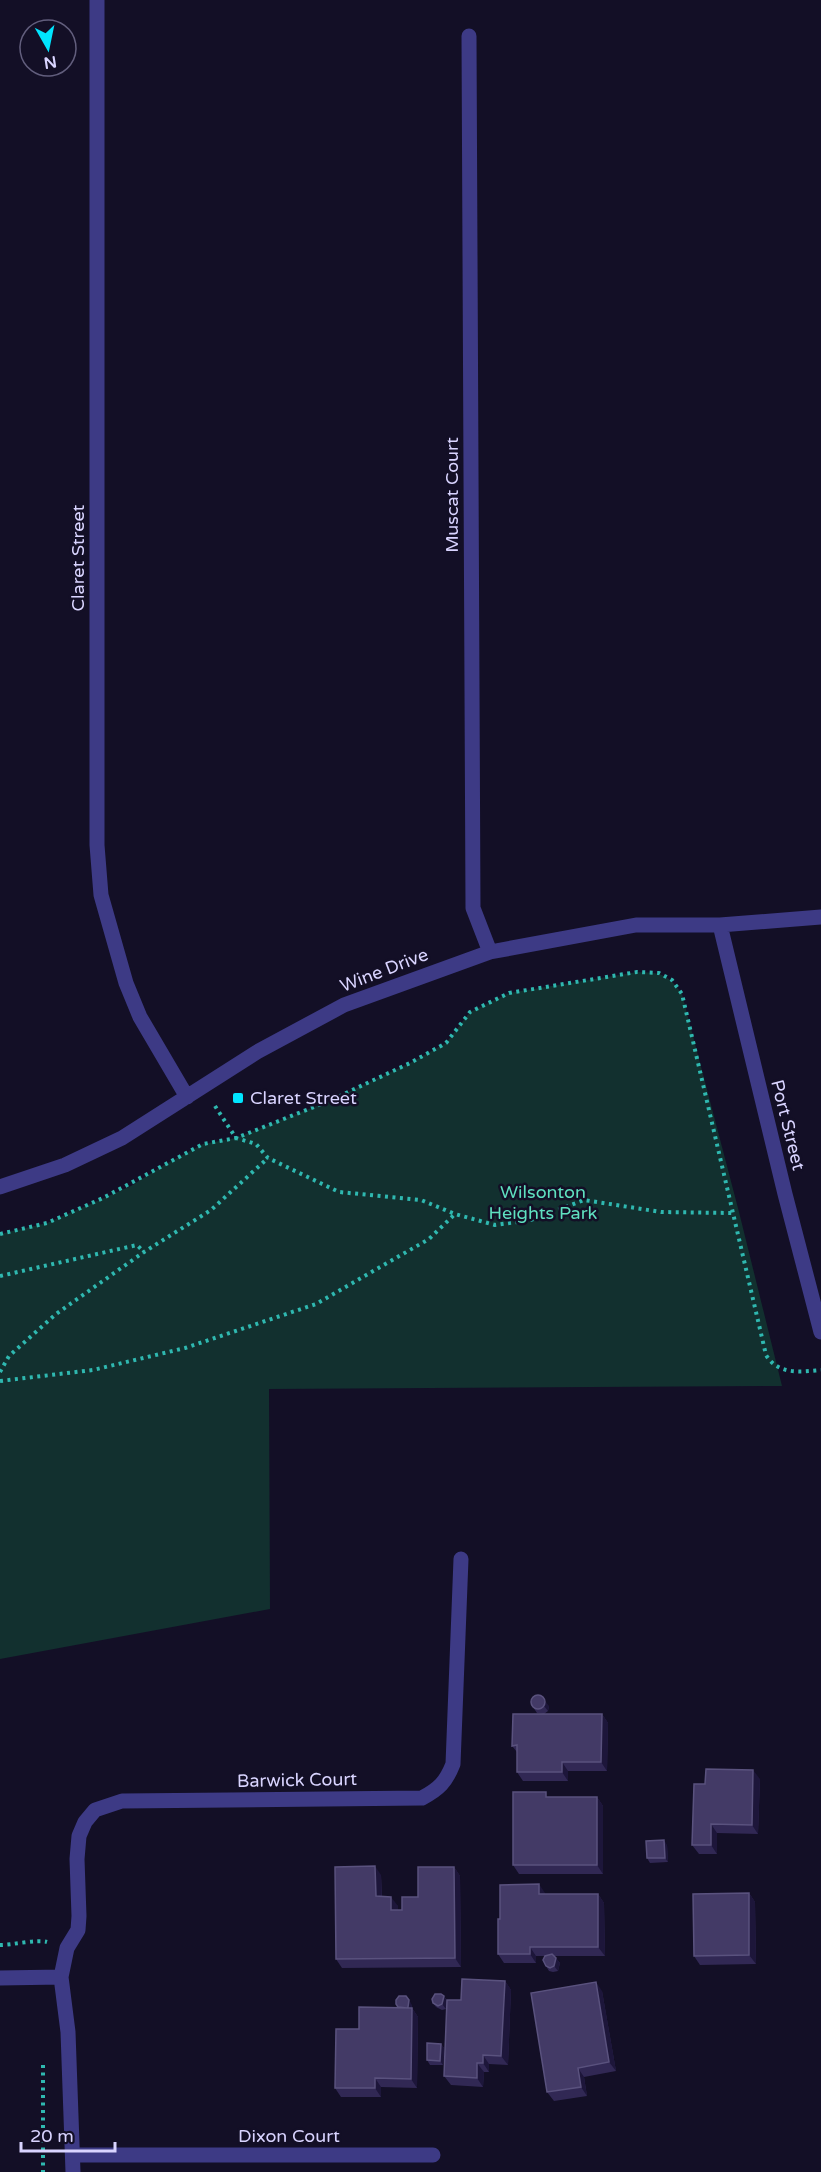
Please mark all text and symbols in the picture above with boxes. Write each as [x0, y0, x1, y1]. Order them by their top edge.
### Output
north arrow [18, 18, 78, 78]
text: N [42, 51, 58, 73]
street label: Muscat Court [441, 437, 463, 553]
street label: Claret Street [67, 504, 89, 611]
street label: Wine Drive [337, 943, 431, 997]
street label: Port Street [766, 1077, 810, 1173]
place label: Claret Street [250, 1087, 357, 1109]
marker: Claret Street [231, 1091, 245, 1105]
park label: Wilsonton Heights Park [489, 1181, 598, 1224]
street label: Barwick Court [237, 1768, 357, 1792]
scale bar [21, 2115, 116, 2153]
text: 20 m [30, 2125, 74, 2147]
street label: Dixon Court [238, 2125, 340, 2147]

